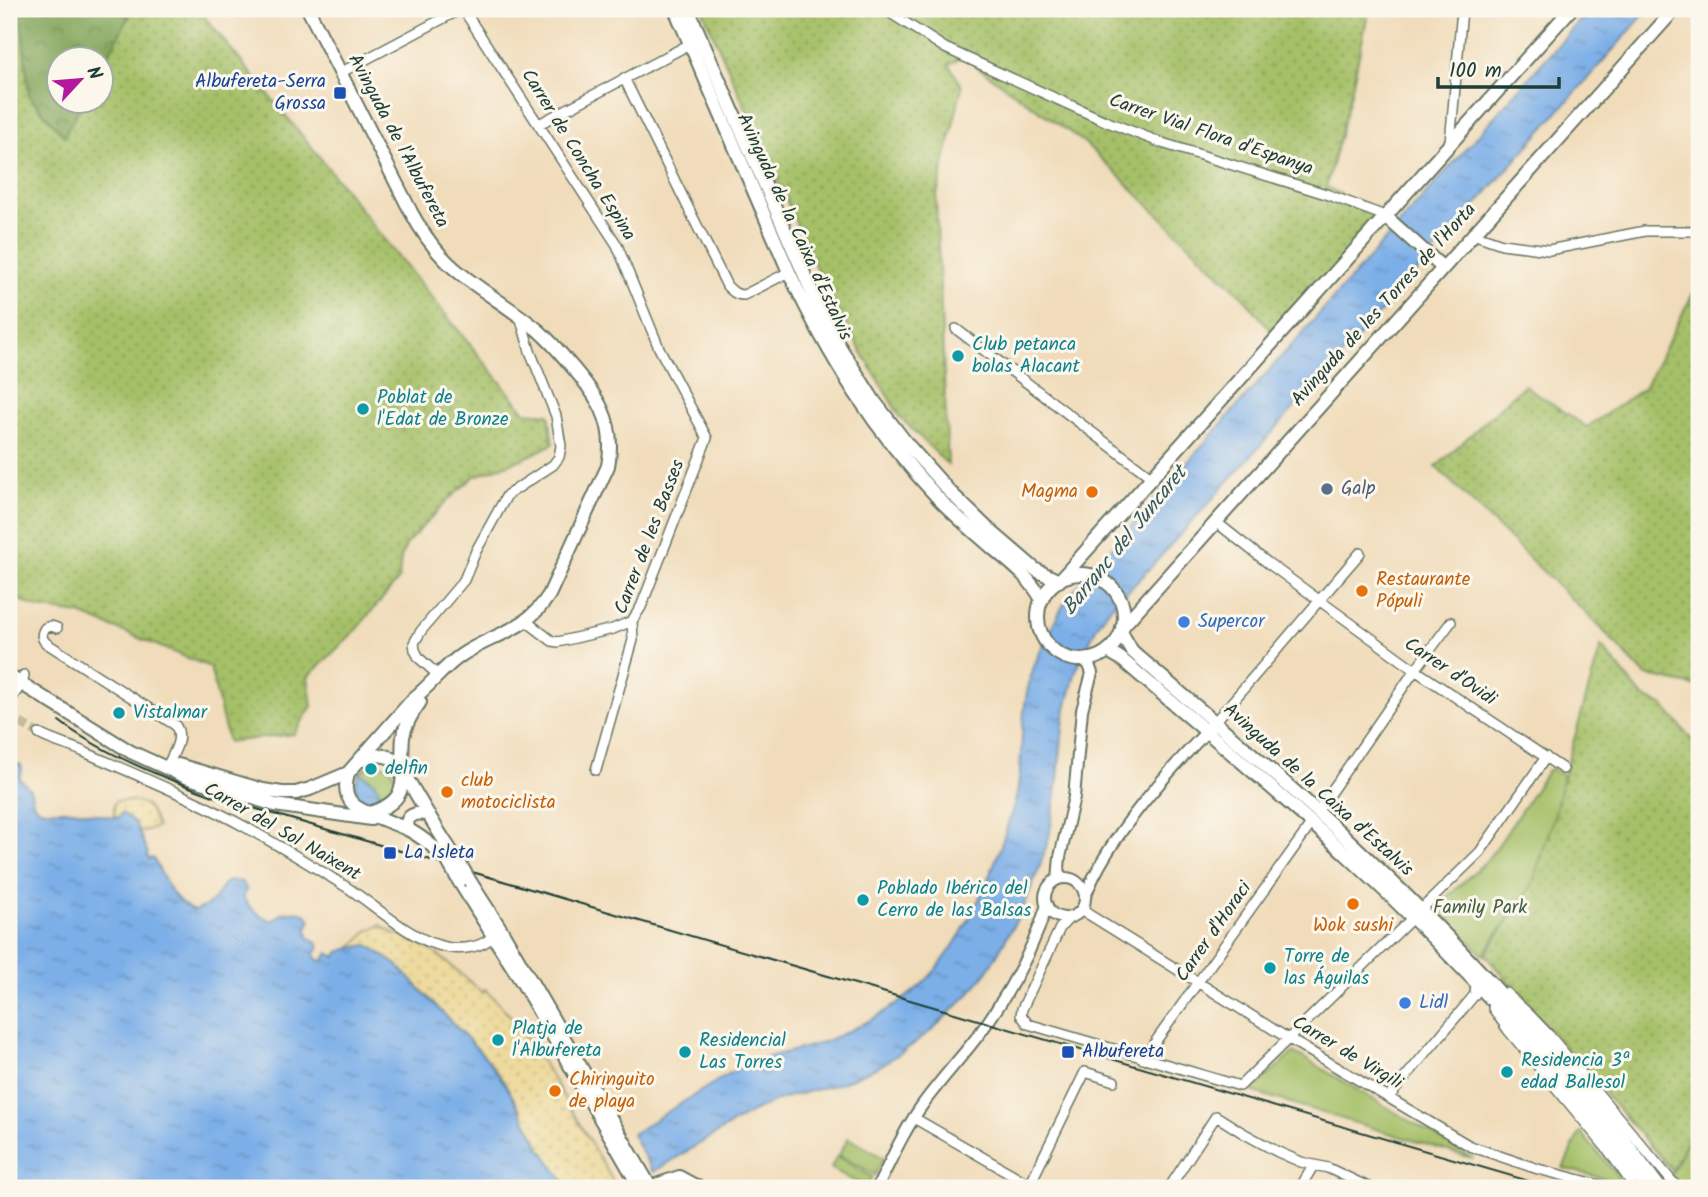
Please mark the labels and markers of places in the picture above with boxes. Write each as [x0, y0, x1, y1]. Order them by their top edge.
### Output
place label: Albufereta-Serra Grossa [195, 67, 326, 119]
marker: Albufereta-Serra Grossa [332, 85, 348, 101]
place label: Club petanca bolas Alacant [972, 330, 1080, 382]
marker: Club petanca bolas Alacant [950, 348, 966, 364]
place label: Poblat de l'Edat de Bronze [377, 383, 509, 435]
marker: Poblat de l'Edat de Bronze [355, 401, 371, 417]
place label: Galp [1341, 474, 1375, 504]
place label: Magma [1021, 477, 1078, 507]
marker: Galp [1319, 481, 1335, 497]
marker: Magma [1084, 484, 1100, 500]
place label: Restaurante Pópuli [1376, 565, 1471, 617]
marker: Restaurante Pópuli [1354, 583, 1370, 599]
place label: Supercor [1198, 607, 1266, 637]
marker: Supercor [1176, 614, 1192, 630]
place label: Vistalmar [133, 698, 209, 728]
marker: Vistalmar [111, 705, 127, 721]
place label: delfin [385, 754, 428, 784]
marker: delfin [363, 761, 379, 777]
place label: club motociclista [461, 766, 556, 818]
marker: club motociclista [439, 784, 455, 800]
place label: La Isleta [404, 838, 474, 868]
marker: La Isleta [382, 845, 398, 861]
place label: Poblado Ibérico del Cerro de las Balsas [877, 874, 1031, 926]
marker: Poblado Ibérico del Cerro de las Balsas [855, 892, 871, 908]
marker: Wok sushi [1345, 896, 1361, 912]
place label: Wok sushi [1313, 911, 1394, 941]
place label: Torre de las Águilas [1284, 942, 1369, 994]
marker: Torre de las Águilas [1262, 960, 1278, 976]
place label: Lidl [1419, 988, 1448, 1018]
marker: Lidl [1397, 995, 1413, 1011]
place label: Platja de l'Albufereta [512, 1014, 602, 1066]
place label: Residencial Las Torres [699, 1026, 786, 1078]
marker: Platja de l'Albufereta [490, 1032, 506, 1048]
place label: Albufereta [1082, 1037, 1164, 1067]
marker: Residencial Las Torres [677, 1044, 693, 1060]
marker: Albufereta [1060, 1044, 1076, 1060]
place label: Residencia 3ª edad Ballesol [1521, 1046, 1631, 1098]
marker: Residencia 3ª edad Ballesol [1499, 1064, 1515, 1080]
place label: Chiringuito de playa [569, 1065, 655, 1117]
marker: Chiringuito de playa [547, 1083, 563, 1099]

